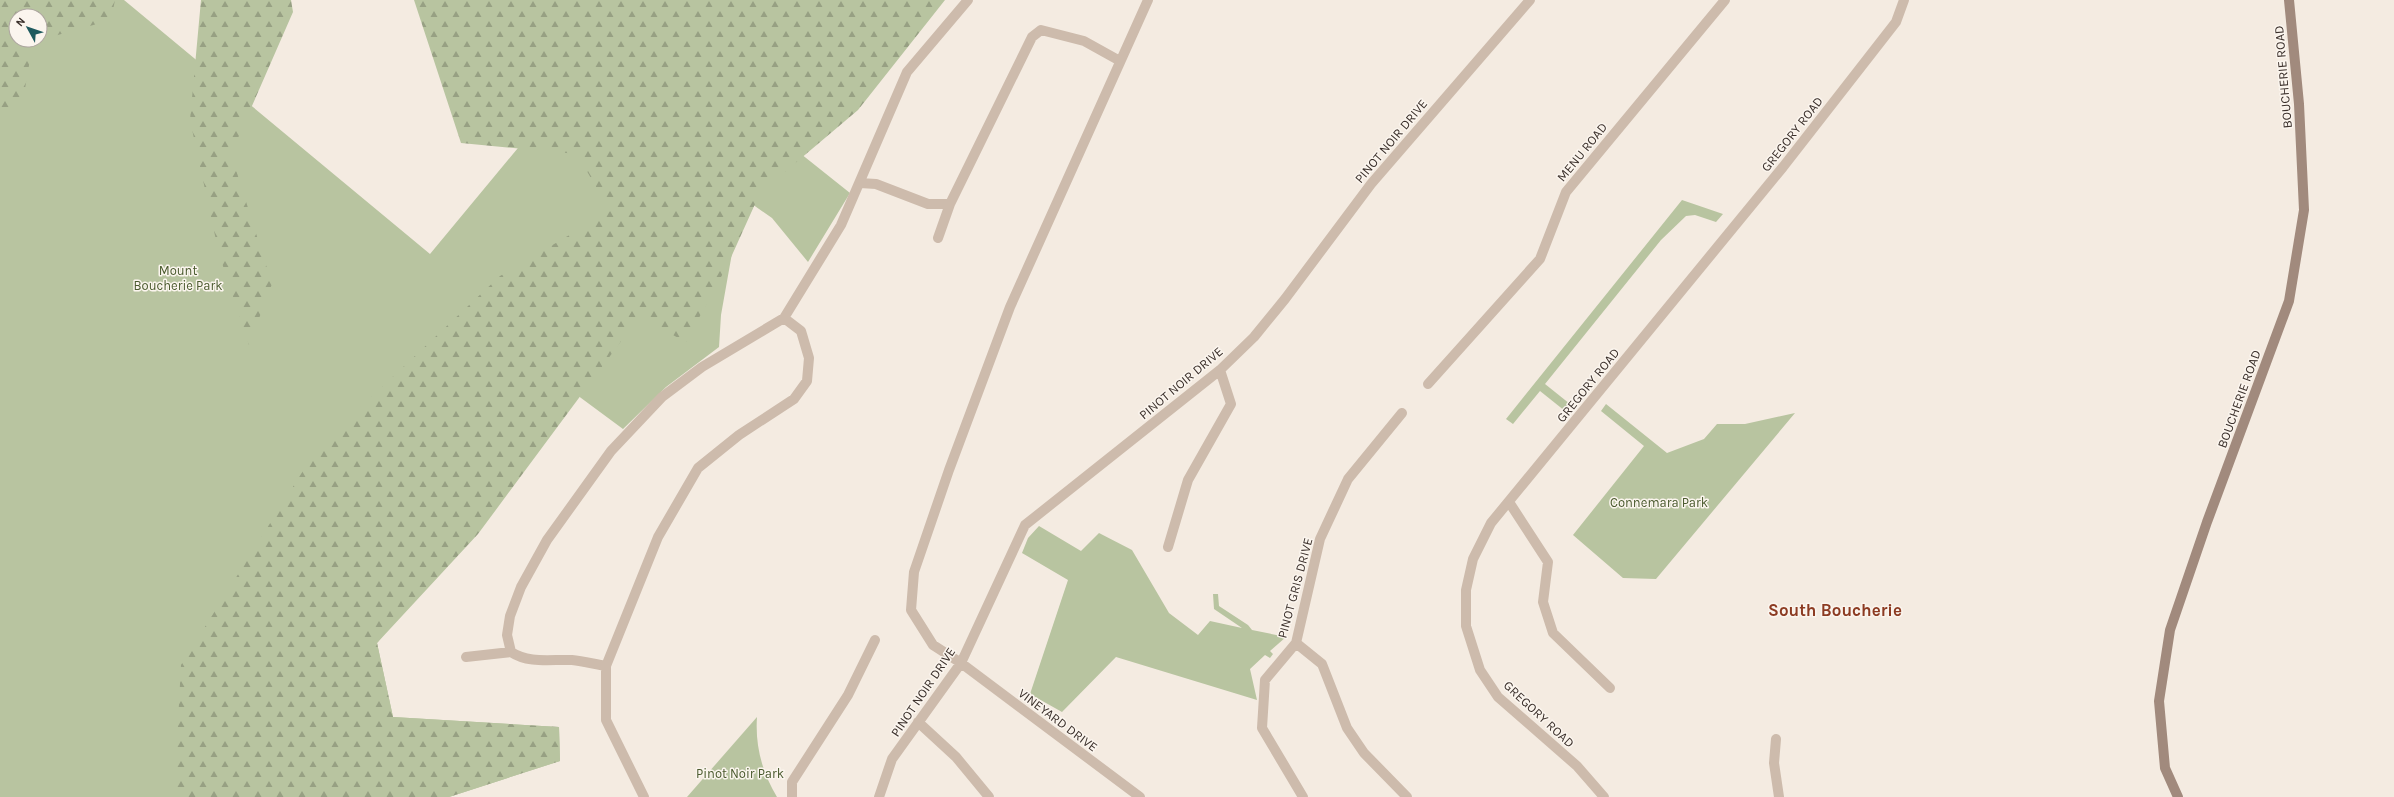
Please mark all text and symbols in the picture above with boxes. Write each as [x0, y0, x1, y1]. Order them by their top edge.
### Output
north arrow [8, 8, 48, 48]
text: N [13, 15, 28, 29]
street label: BOUCHERIE ROAD [2271, 25, 2295, 129]
street label: GREGORY ROAD [1758, 94, 1826, 174]
street label: PINOT NOIR DRIVE [1352, 96, 1430, 186]
street label: MENU ROAD [1554, 120, 1610, 184]
park label: Mount Boucherie Park [134, 263, 223, 293]
street label: PINOT NOIR DRIVE [1136, 344, 1226, 422]
street label: GREGORY ROAD [1554, 345, 1622, 425]
street label: BOUCHERIE ROAD [2214, 348, 2264, 450]
park label: Connemara Park [1610, 495, 1708, 510]
street label: PINOT GRIS DRIVE [1274, 536, 1316, 640]
district label: South Boucherie [1768, 600, 1902, 620]
street label: PINOT NOIR DRIVE [888, 644, 958, 740]
street label: GREGORY ROAD [1501, 677, 1577, 751]
street label: VINEYARD DRIVE [1015, 685, 1101, 755]
park label: Pinot Noir Park [696, 766, 784, 781]

